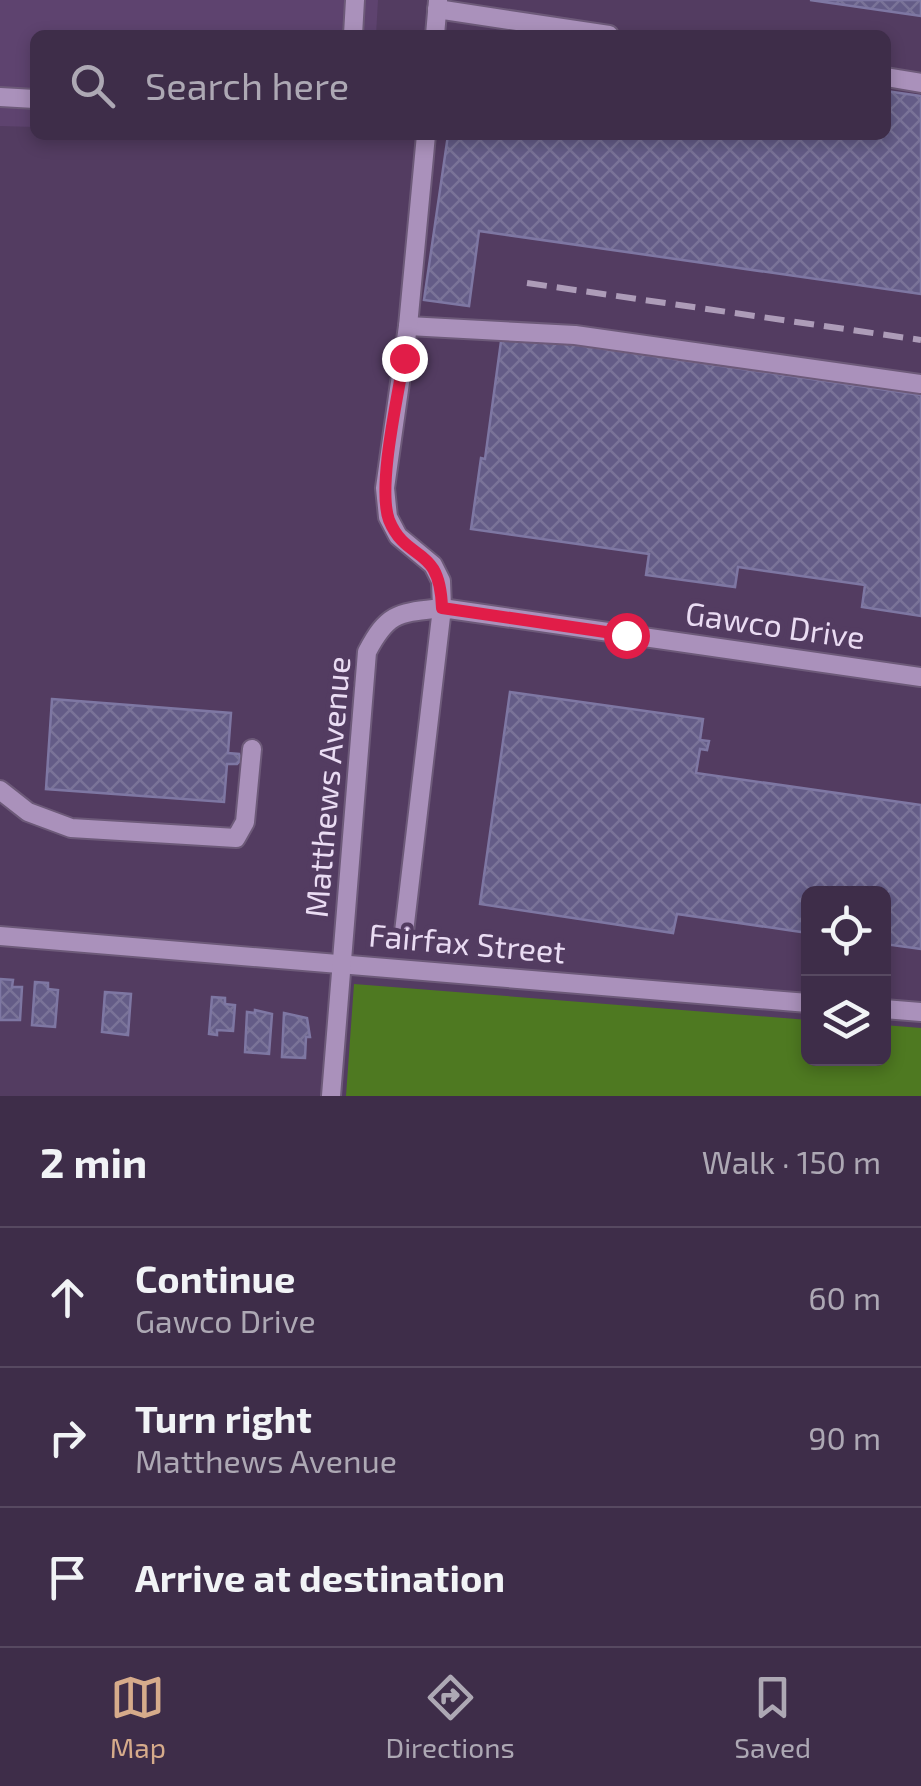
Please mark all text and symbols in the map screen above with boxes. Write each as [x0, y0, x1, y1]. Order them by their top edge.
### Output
search box [30, 30, 891, 140]
icon: search [65, 58, 120, 113]
text: Search here [145, 62, 349, 108]
route end [382, 336, 428, 382]
street label: Gawco Drive [683, 593, 867, 655]
route start [604, 613, 650, 659]
street label: Matthews Avenue [296, 655, 356, 919]
map controls [801, 886, 891, 1066]
button: locate [801, 886, 891, 976]
street label: Fairfax Street [367, 914, 567, 970]
button: layers [801, 976, 891, 1066]
text: 2 min [40, 1136, 147, 1186]
text: Walk · 150 m [702, 1142, 881, 1180]
text: Continue [135, 1255, 295, 1301]
icon: ahead [40, 1270, 95, 1325]
text: 60 m [808, 1278, 881, 1316]
text: Gawco Drive [135, 1301, 316, 1339]
text: Turn right [135, 1395, 312, 1441]
icon: right [40, 1410, 95, 1465]
text: 90 m [808, 1418, 881, 1456]
text: Matthews Avenue [135, 1441, 397, 1479]
icon: arrive [40, 1550, 95, 1605]
text: Arrive at destination [135, 1554, 505, 1600]
tab: Map [110, 1670, 166, 1764]
tab: Directions [386, 1670, 515, 1764]
tab: Saved [734, 1670, 811, 1764]

